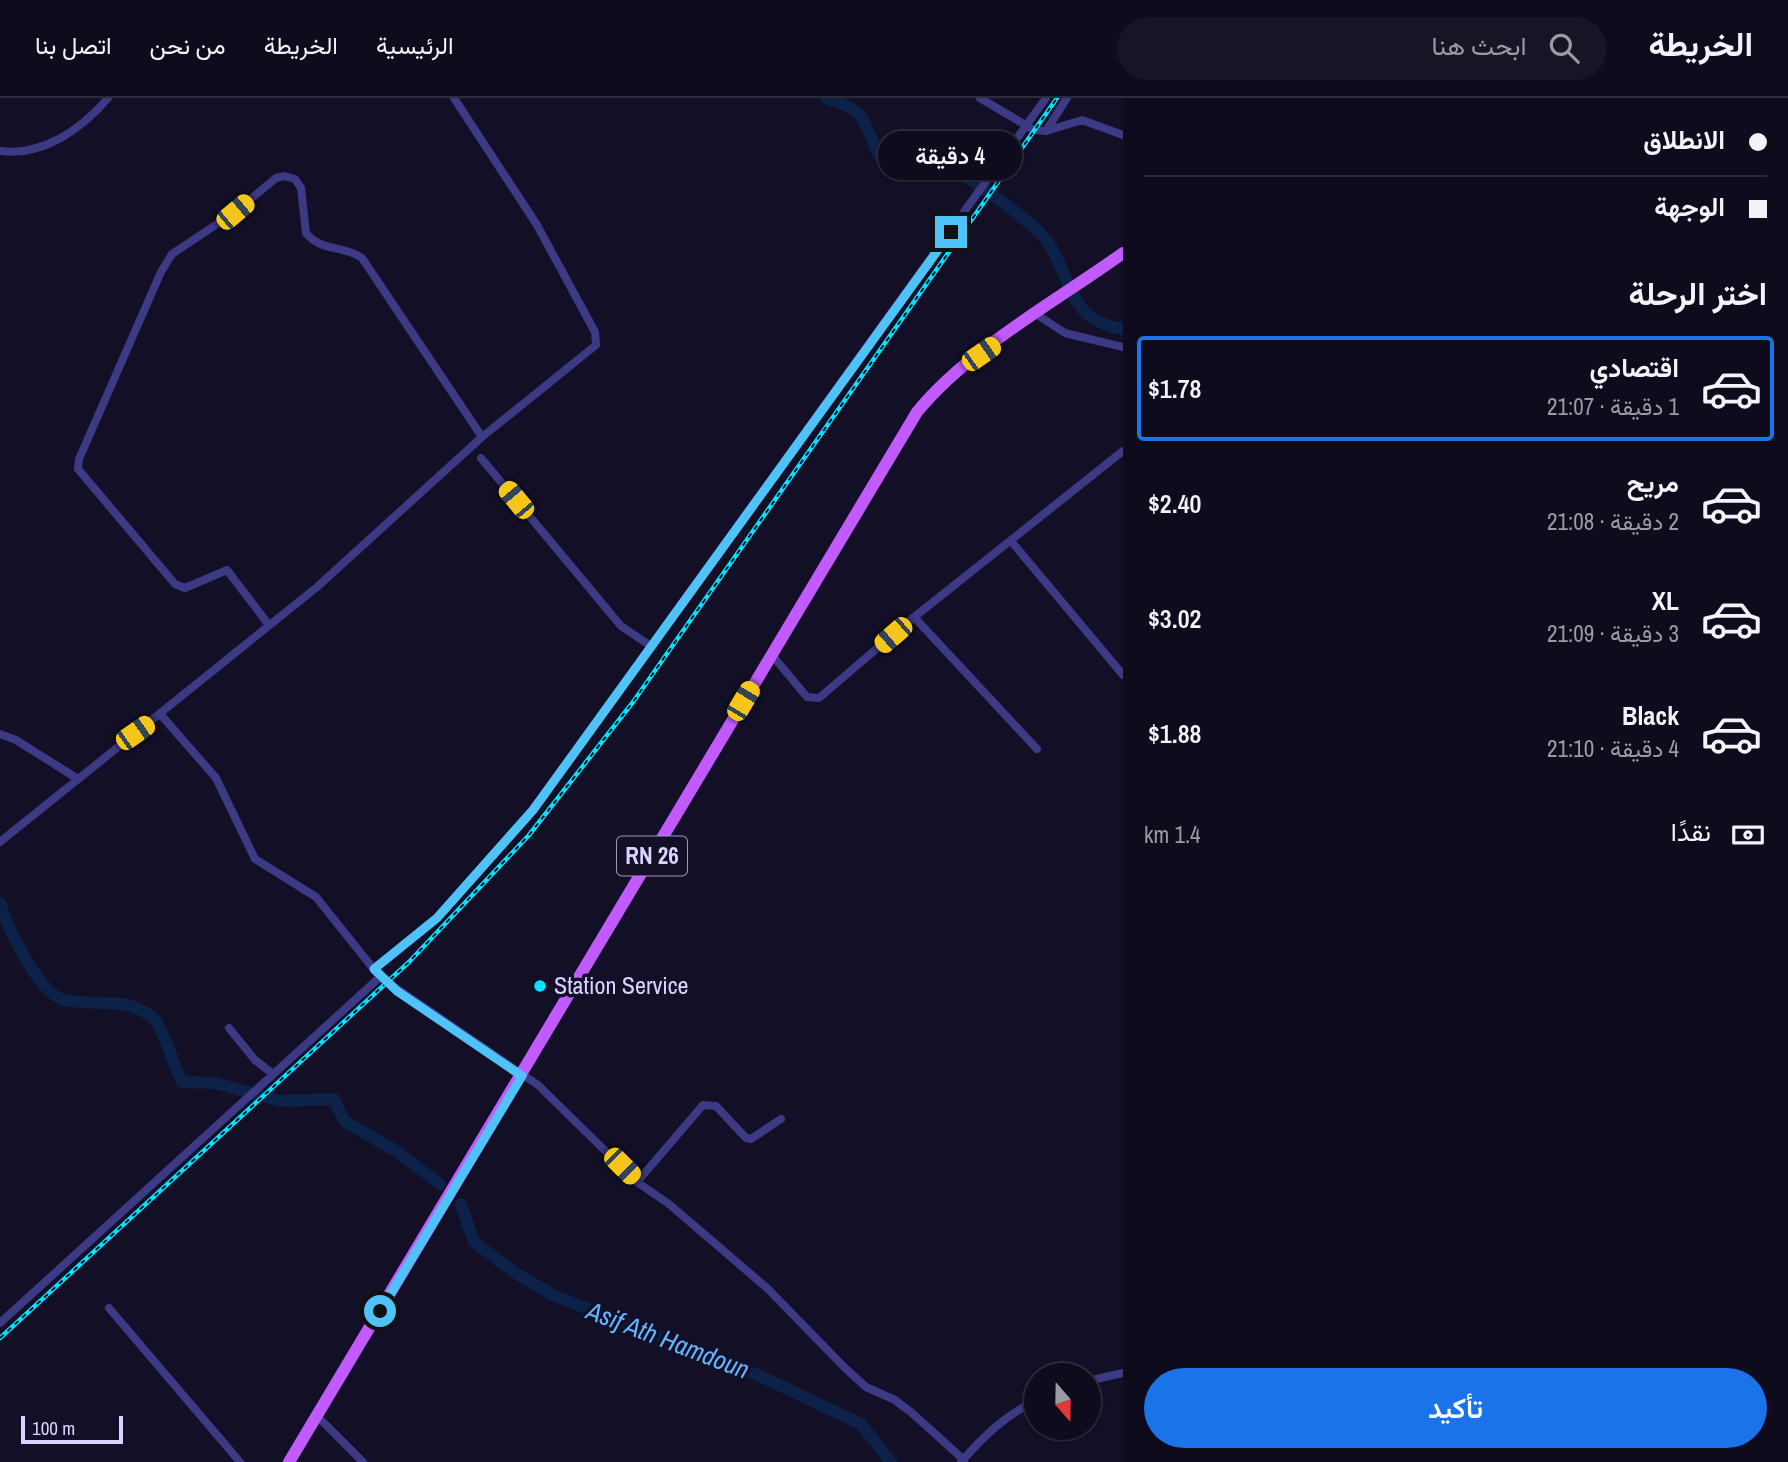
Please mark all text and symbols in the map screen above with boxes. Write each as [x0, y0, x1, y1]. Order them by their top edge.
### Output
search box [1117, 17, 1607, 80]
text: الخريطة [1649, 22, 1753, 66]
text: ابحث هنا [1431, 28, 1527, 63]
text: اتصل بنا [35, 29, 112, 61]
text: من نحن [150, 29, 226, 61]
text: الخريطة [264, 29, 338, 61]
text: الرئيسية [376, 29, 453, 61]
icon: search [1545, 29, 1583, 67]
text: الانطلاق [1643, 122, 1725, 157]
callout: 4 دقيقة [879, 130, 1023, 180]
text: 4 دقيقة [915, 140, 985, 171]
text: الوجهة [1654, 189, 1725, 224]
car [213, 190, 258, 234]
route end [935, 216, 967, 248]
text: اختر الرحلة [1628, 272, 1767, 315]
car [958, 333, 1005, 375]
text: اقتصادي [1590, 350, 1679, 385]
icon: car [1700, 357, 1763, 420]
text: $1.78 [1148, 371, 1201, 406]
text: 1 دقيقة · 21:07 [1547, 391, 1679, 422]
text: مريح [1627, 465, 1679, 500]
icon: car [1700, 472, 1763, 535]
car [495, 477, 538, 523]
text: $2.40 [1148, 486, 1201, 521]
text: 2 دقيقة · 21:08 [1547, 506, 1679, 537]
text: XL [1652, 583, 1679, 618]
icon: car [1700, 587, 1763, 650]
text: $3.02 [1148, 601, 1201, 636]
car [871, 613, 916, 657]
text: 3 دقيقة · 21:09 [1547, 618, 1679, 649]
car [724, 678, 763, 724]
text: Black [1622, 698, 1679, 733]
icon: car [1700, 702, 1763, 765]
car [112, 712, 159, 754]
text: $1.88 [1148, 716, 1201, 751]
text: 4 دقيقة · 21:10 [1547, 733, 1679, 764]
text: نقدًا [1671, 814, 1711, 849]
icon: cash [1729, 816, 1767, 854]
text: 1.4 km [1144, 819, 1201, 850]
road number: RN 26 [617, 836, 687, 876]
place label: Station Service [554, 969, 689, 1001]
marker: Station Service [532, 978, 548, 994]
car [600, 1144, 645, 1188]
water label: Asif Ath Hamdoun [581, 1292, 755, 1387]
route start [364, 1295, 396, 1327]
north arrow [1024, 1363, 1101, 1440]
map controls [1024, 1363, 1101, 1440]
button: تأكيد [1144, 1368, 1767, 1448]
scale bar [21, 1413, 122, 1445]
text: 100 m [32, 1415, 75, 1441]

